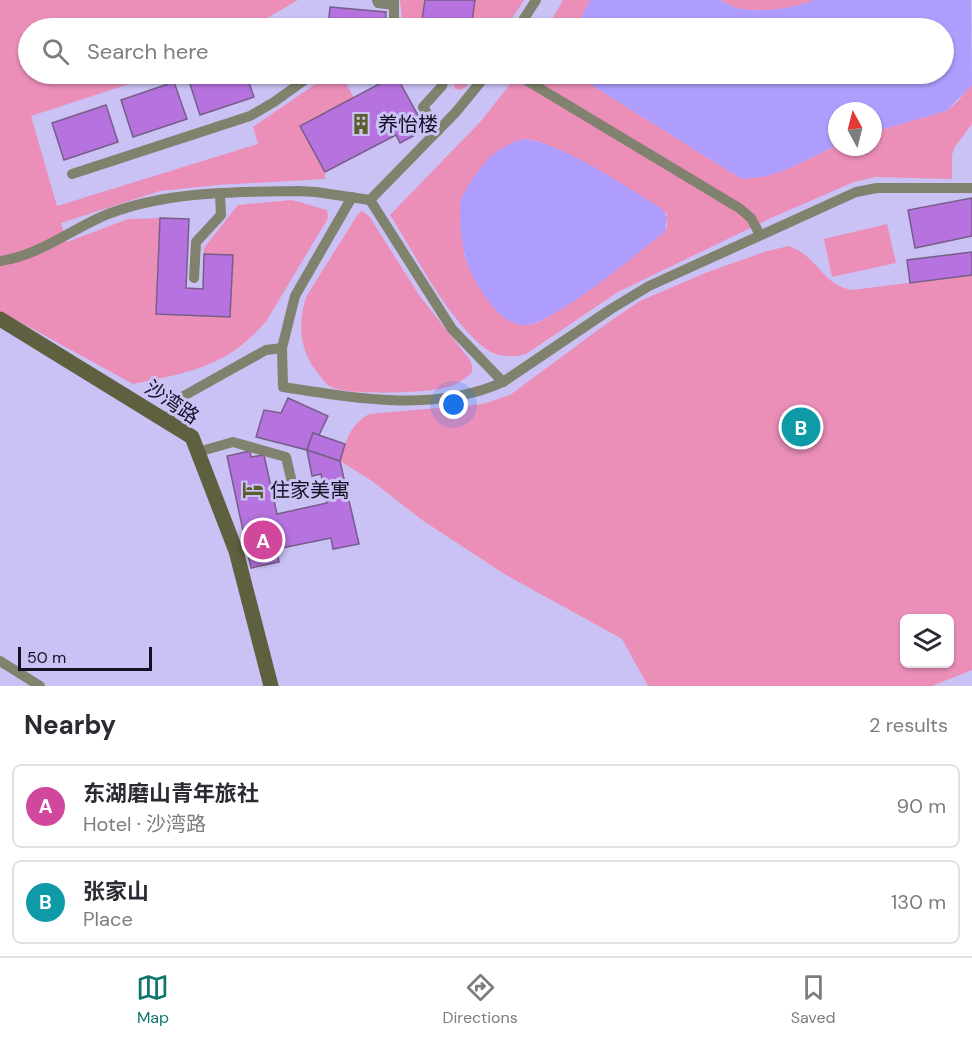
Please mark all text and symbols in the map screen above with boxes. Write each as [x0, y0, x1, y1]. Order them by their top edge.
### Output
search box [18, 18, 954, 84]
icon: search [39, 35, 72, 68]
text: Search here [87, 37, 208, 66]
north arrow [828, 102, 882, 156]
place label: 养怡楼 [378, 111, 438, 137]
building icon: 养怡楼 [349, 112, 373, 136]
street label: 沙湾路 [140, 374, 204, 430]
your location [439, 390, 468, 419]
pin: B [782, 404, 820, 450]
place label: 住家美寓 [270, 477, 350, 503]
hotel icon: 住家美寓 [241, 478, 265, 502]
pin: A [244, 518, 282, 562]
map controls [900, 614, 954, 668]
button: layers [900, 614, 954, 668]
scale bar [18, 644, 152, 672]
text: 50 m [27, 647, 66, 668]
text: Nearby [24, 708, 116, 742]
text: 2 results [869, 712, 948, 738]
text: 东湖磨山青年旅社 [83, 779, 259, 808]
text: A [38, 793, 53, 819]
text: 90 m [897, 793, 946, 819]
text: Hotel · 沙湾路 [83, 811, 206, 837]
text: 张家山 [83, 877, 149, 906]
text: B [39, 889, 52, 915]
text: 130 m [891, 889, 946, 915]
text: Place [83, 906, 133, 932]
tab: Map [136, 971, 169, 1028]
tab: Directions [442, 971, 518, 1028]
tab: Saved [791, 971, 836, 1028]

